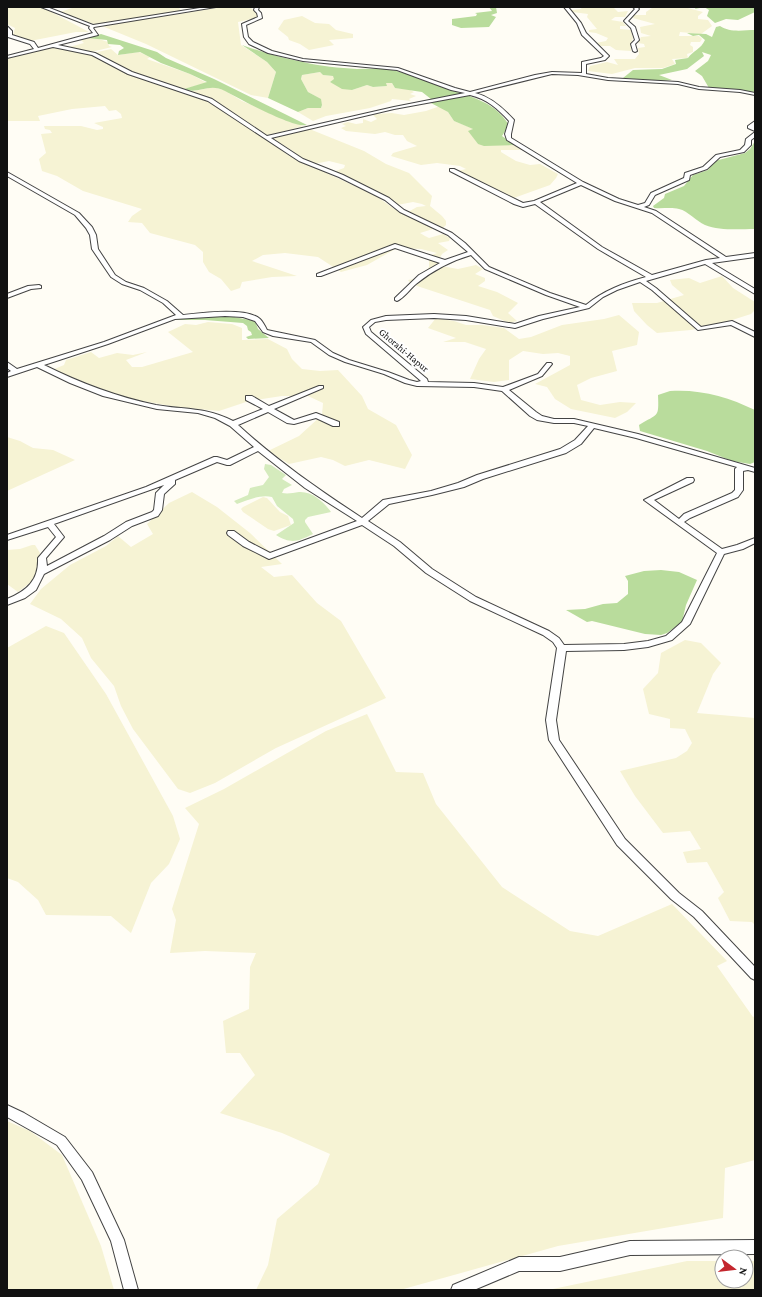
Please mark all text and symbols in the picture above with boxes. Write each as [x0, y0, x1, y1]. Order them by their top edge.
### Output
street label: Ghorahi-Hapur [377, 326, 431, 374]
north arrow [714, 1249, 754, 1289]
text: N [737, 1266, 750, 1277]

